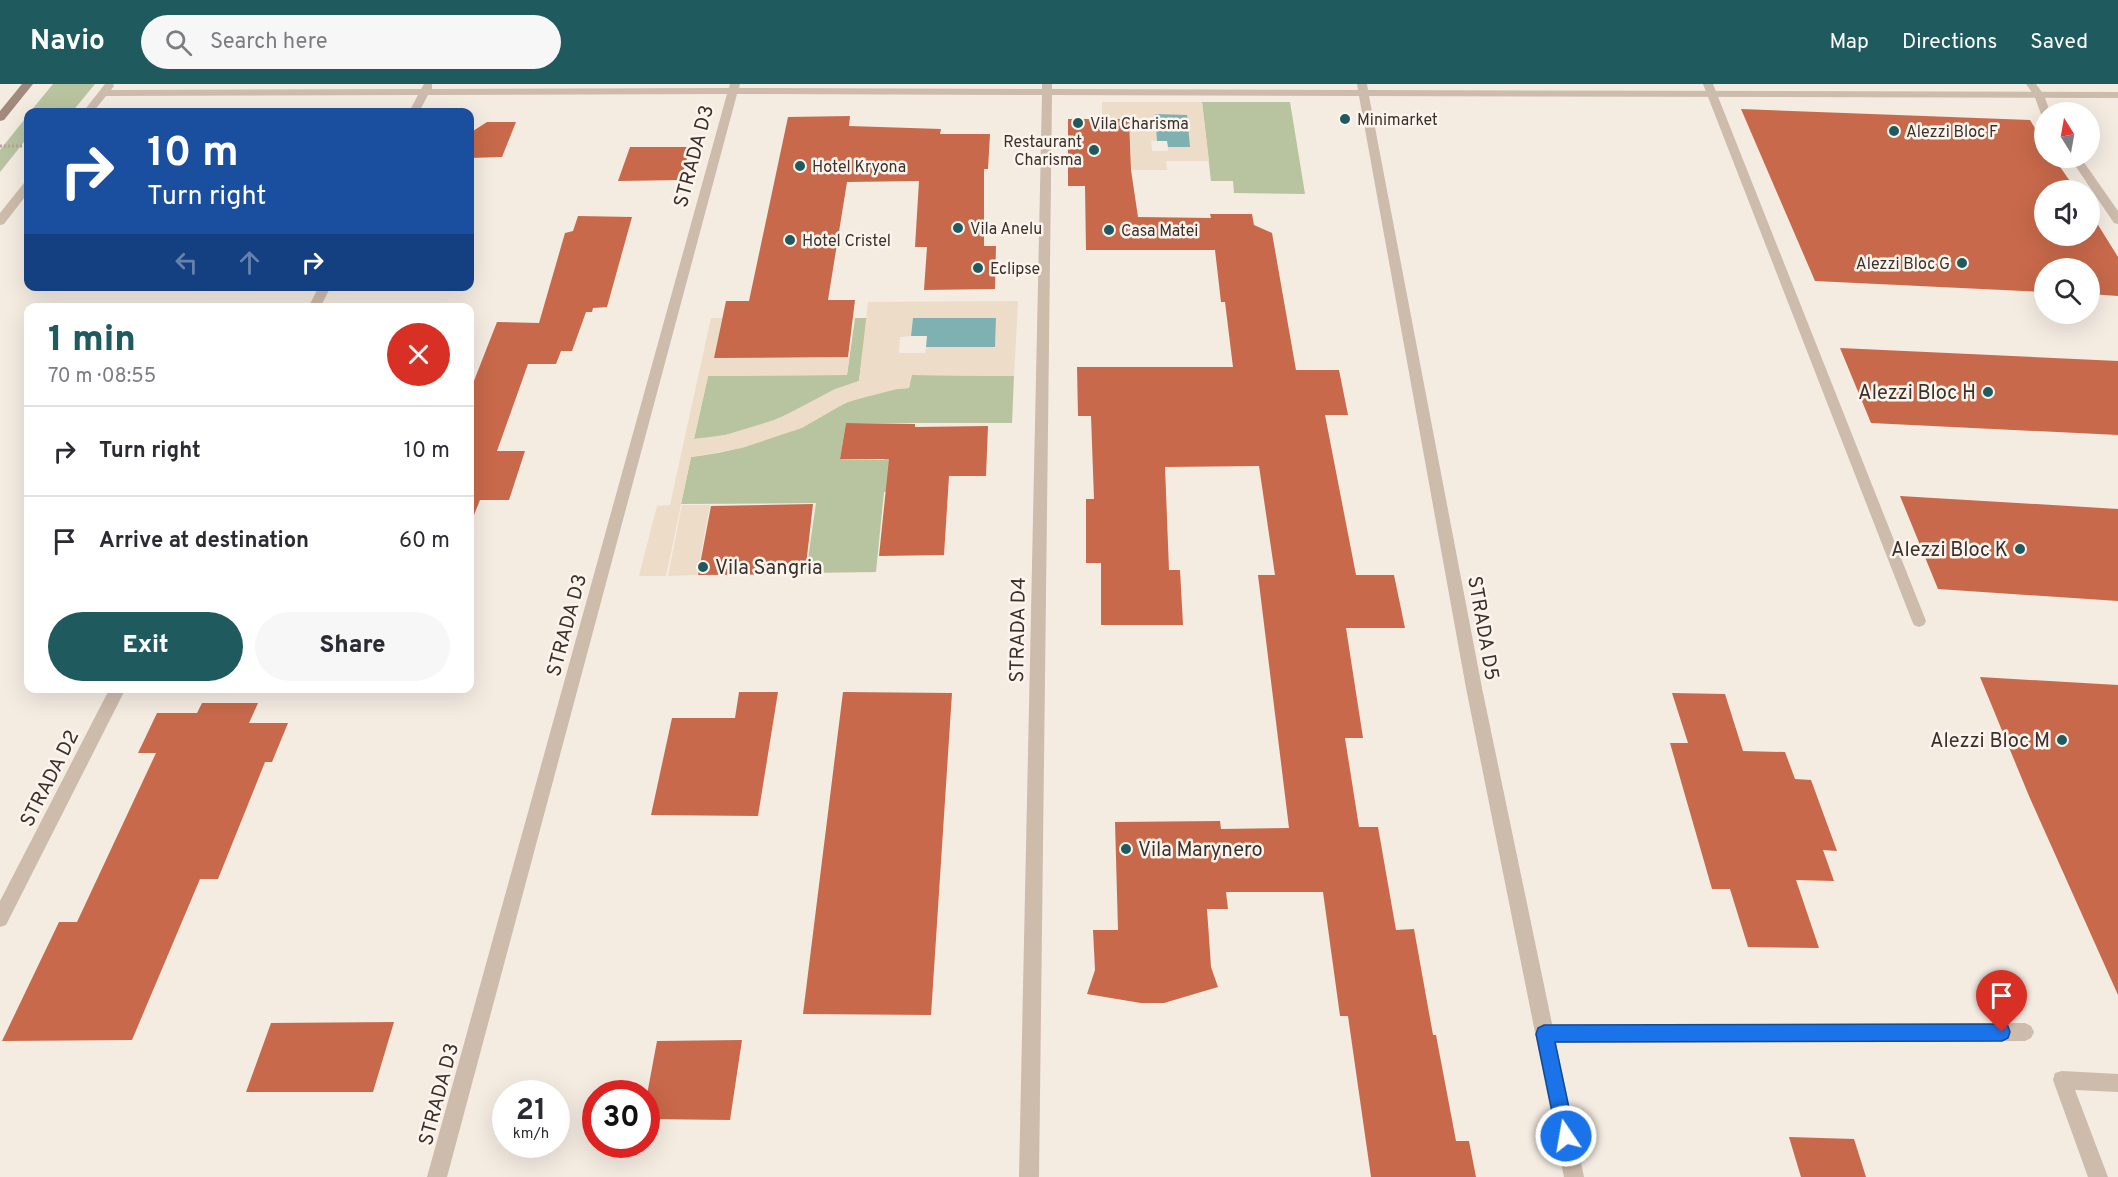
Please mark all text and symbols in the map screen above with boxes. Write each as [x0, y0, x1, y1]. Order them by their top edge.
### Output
search box [141, 15, 561, 69]
text: Navio [30, 24, 105, 60]
icon: search [162, 26, 195, 59]
text: Search here [210, 29, 327, 56]
text: Map [1829, 29, 1869, 56]
text: Directions [1902, 29, 1997, 56]
text: Saved [2030, 29, 2088, 56]
street label: STRADA D3 [669, 102, 721, 211]
north arrow [2034, 102, 2100, 168]
map controls [2034, 102, 2100, 324]
place label: Minimarket [1357, 111, 1438, 131]
marker: Minimarket [1338, 112, 1352, 126]
place label: Vila Charisma [1090, 115, 1189, 135]
marker: Vila Charisma [1071, 116, 1085, 130]
place label: Alezzi Bloc F [1906, 123, 1998, 143]
marker: Alezzi Bloc F [1887, 124, 1901, 138]
text: 10 m [147, 128, 239, 181]
icon: right [48, 132, 126, 210]
place label: Restaurant Charisma [1003, 133, 1082, 171]
marker: Restaurant Charisma [1087, 143, 1101, 157]
place label: Hotel Kryona [812, 158, 906, 178]
marker: Hotel Kryona [793, 159, 807, 173]
text: Turn right [147, 180, 266, 214]
button: sound [2034, 180, 2100, 246]
place label: Vila Anelu [970, 220, 1042, 240]
marker: Vila Anelu [951, 221, 965, 235]
place label: Casa Matei [1121, 222, 1198, 242]
marker: Casa Matei [1102, 223, 1116, 237]
place label: Hotel Cristel [802, 232, 891, 252]
marker: Hotel Cristel [783, 233, 797, 247]
icon: left [170, 246, 203, 279]
icon: ahead [233, 246, 266, 279]
icon: right [296, 246, 329, 279]
place label: Alezzi Bloc G [1856, 255, 1950, 275]
marker: Alezzi Bloc G [1955, 256, 1969, 270]
button: search [2034, 258, 2100, 324]
place label: Eclipse [990, 260, 1040, 280]
marker: Eclipse [971, 261, 985, 275]
text: 1 min [48, 318, 136, 364]
button: close [387, 323, 450, 386]
text: 70 m · 08:55 [48, 364, 156, 390]
place label: Alezzi Bloc H [1858, 381, 1976, 407]
marker: Alezzi Bloc H [1981, 385, 1995, 399]
icon: right [48, 435, 81, 468]
text: Turn right [99, 438, 201, 465]
text: 10 m [404, 438, 450, 465]
icon: arrive [48, 525, 81, 558]
text: Arrive at destination [99, 528, 309, 555]
text: 60 m [399, 528, 450, 555]
place label: Alezzi Bloc K [1891, 538, 2008, 564]
marker: Alezzi Bloc K [2013, 542, 2027, 556]
place label: Vila Sangria [715, 556, 823, 582]
marker: Vila Sangria [696, 560, 710, 574]
street label: STRADA D3 [542, 571, 594, 680]
street label: STRADA D5 [1460, 574, 1504, 683]
street label: STRADA D4 [1005, 577, 1033, 683]
button: Exit [48, 612, 243, 681]
button: Share [255, 612, 450, 681]
street label: STRADA D2 [15, 726, 86, 832]
place label: Alezzi Bloc M [1930, 729, 2050, 755]
marker: Alezzi Bloc M [2055, 733, 2069, 747]
place label: Vila Marynero [1138, 838, 1263, 864]
marker: Vila Marynero [1119, 842, 1133, 856]
pin [1976, 970, 2027, 1032]
icon: arrive [1985, 979, 2018, 1012]
street label: STRADA D3 [414, 1040, 466, 1149]
speed limit sign: 30 [582, 1080, 660, 1158]
text: 21 [516, 1093, 546, 1130]
position arrow [1534, 1104, 1598, 1168]
text: km/h [513, 1125, 549, 1144]

